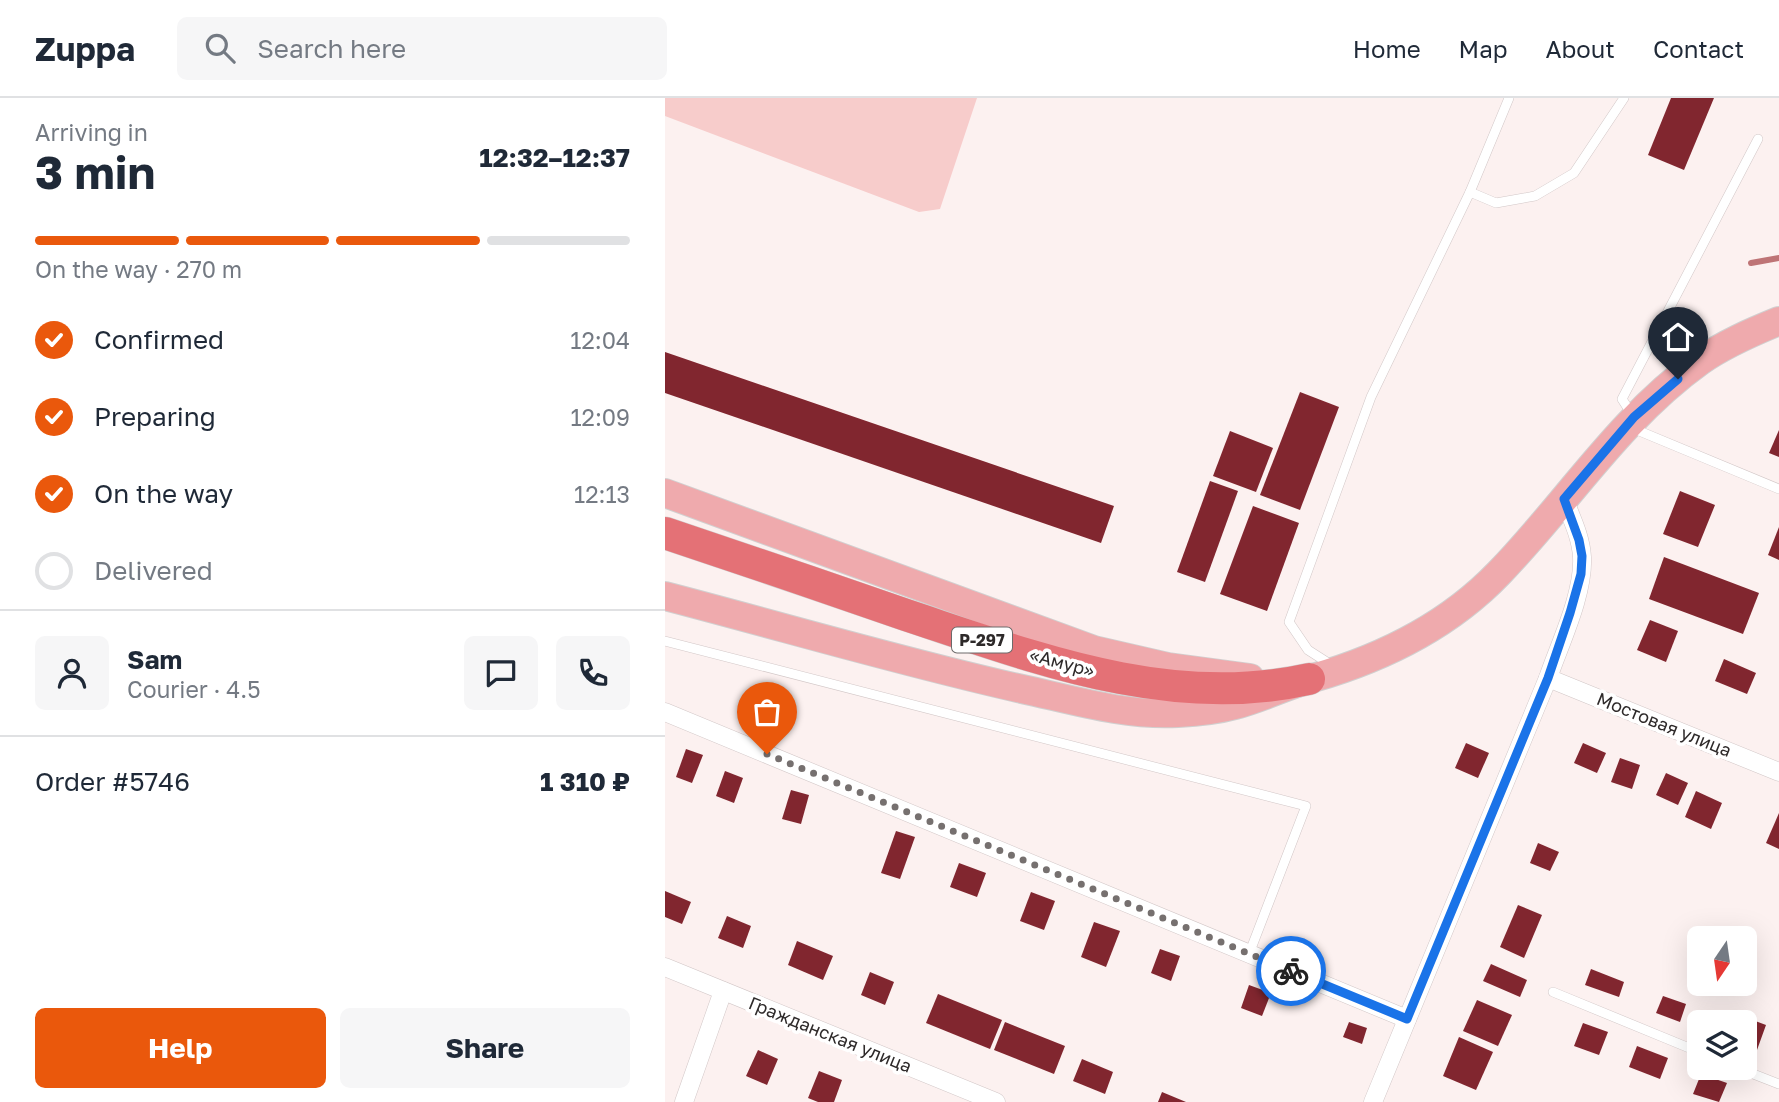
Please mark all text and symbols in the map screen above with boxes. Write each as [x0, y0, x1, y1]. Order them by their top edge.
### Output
search box [177, 17, 667, 80]
text: Zuppa [35, 29, 135, 68]
icon: search [201, 29, 239, 67]
text: Search here [257, 33, 406, 64]
text: Home [1353, 34, 1421, 63]
text: Map [1459, 34, 1508, 63]
text: About [1546, 34, 1615, 63]
text: Contact [1653, 34, 1744, 63]
text: Arriving in [35, 118, 148, 146]
text: 12:32–12:37 [479, 142, 630, 173]
text: 3 min [35, 144, 155, 199]
text: On the way · 270 m [35, 255, 242, 283]
pin [1648, 307, 1708, 379]
icon: home [1659, 318, 1697, 356]
icon: check [35, 321, 73, 359]
text: Confirmed [94, 324, 224, 355]
text: 12:04 [570, 326, 630, 354]
icon: check [35, 398, 73, 436]
text: Preparing [94, 401, 216, 432]
text: 12:09 [570, 403, 630, 431]
icon: check [35, 475, 73, 513]
text: On the way [94, 478, 233, 509]
text: 12:13 [574, 480, 630, 508]
text: Delivered [94, 555, 213, 586]
road number: Р-297 [952, 628, 1012, 652]
button: person [35, 636, 109, 710]
button: chat [464, 636, 538, 710]
button: phone [556, 636, 630, 710]
street label: «Амур» [1028, 643, 1097, 681]
text: Sam [127, 644, 182, 675]
text: Courier · 4.5 [127, 675, 260, 703]
pin [737, 682, 797, 754]
street label: Мостовая улица [1594, 687, 1735, 761]
icon: bag [748, 693, 786, 731]
text: Order #5746 [35, 766, 190, 797]
text: 1 310 ₽ [540, 766, 630, 797]
north arrow [1687, 926, 1757, 996]
map controls [1687, 926, 1757, 1080]
courier [1256, 936, 1326, 1006]
icon: bike [1272, 952, 1310, 990]
street label: Гражданская улица [746, 991, 915, 1077]
button: Help [35, 1008, 326, 1088]
button: Share [340, 1008, 630, 1088]
button: layers [1687, 1010, 1757, 1080]

